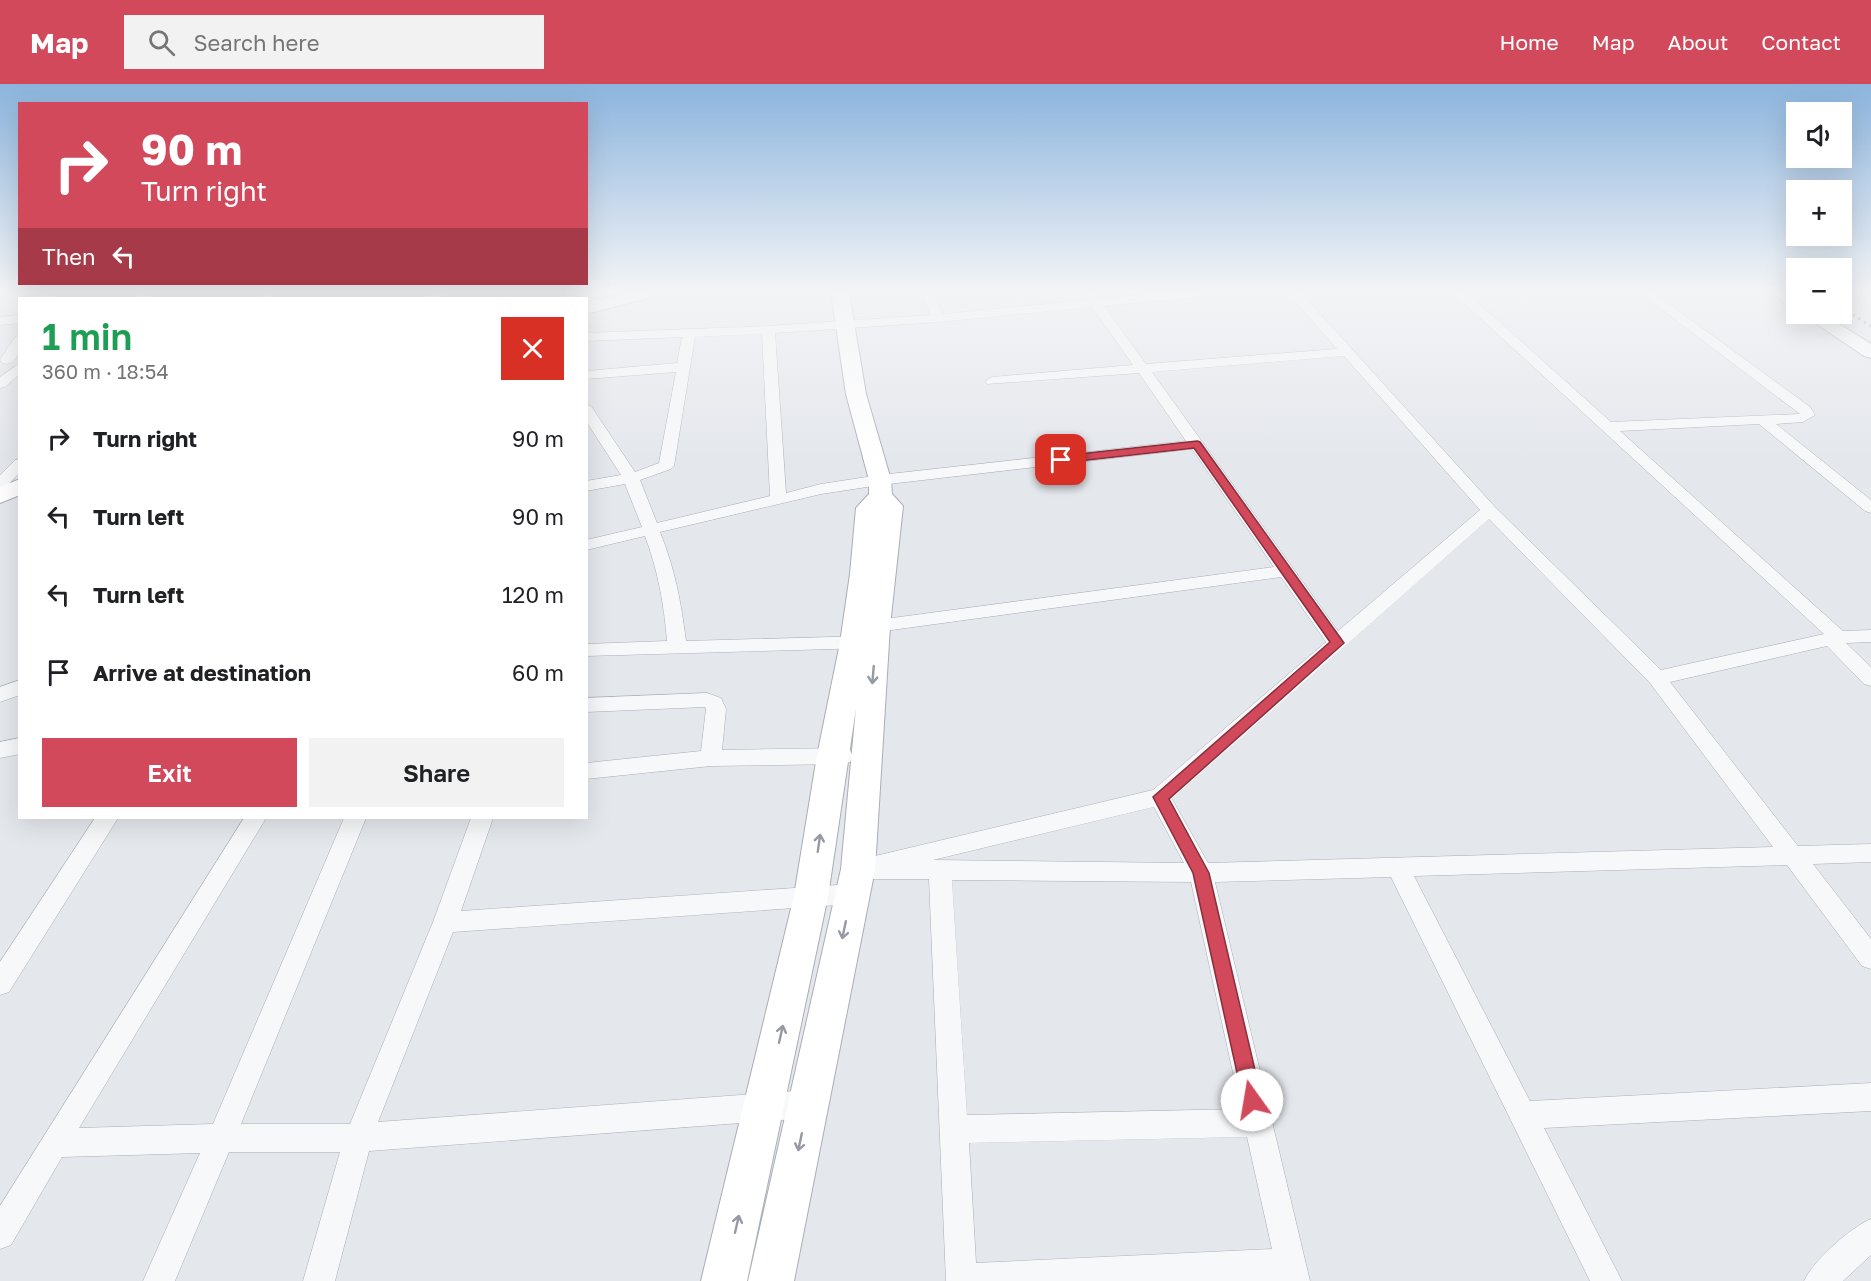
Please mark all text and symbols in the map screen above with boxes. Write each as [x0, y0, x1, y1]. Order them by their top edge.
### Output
search box [124, 15, 544, 69]
text: Map [30, 26, 88, 59]
icon: search [145, 26, 178, 59]
text: Search here [193, 29, 319, 56]
text: Home [1499, 29, 1559, 55]
text: Map [1592, 29, 1635, 55]
text: About [1668, 29, 1728, 55]
text: Contact [1761, 29, 1841, 55]
map controls [1786, 102, 1852, 324]
button: sound [1786, 102, 1852, 168]
text: 90 m [141, 124, 242, 174]
icon: right [42, 126, 120, 204]
text: Turn right [141, 175, 267, 207]
button: + [1786, 180, 1852, 246]
icon: left [107, 240, 140, 273]
text: Then [42, 243, 95, 270]
button: − [1786, 258, 1852, 324]
text: 1 min [42, 315, 132, 358]
button: close [501, 317, 564, 380]
text: 360 m · 18:54 [42, 359, 169, 383]
icon: right [42, 422, 75, 455]
text: Turn right [93, 425, 197, 452]
text: 90 m [512, 425, 564, 452]
pin [1035, 434, 1086, 485]
icon: arrive [1044, 443, 1077, 476]
icon: left [42, 500, 75, 533]
text: Turn left [93, 503, 184, 530]
text: 90 m [512, 503, 564, 530]
icon: left [42, 578, 75, 611]
text: Turn left [93, 581, 184, 608]
text: 120 m [502, 581, 564, 608]
icon: arrive [42, 656, 75, 689]
text: Arrive at destination [93, 659, 311, 686]
text: 60 m [512, 659, 564, 686]
one-way arrow [867, 664, 878, 684]
button: Exit [42, 738, 297, 807]
button: Share [309, 738, 564, 807]
one-way arrow [814, 834, 825, 853]
one-way arrow [838, 920, 849, 940]
one-way arrow [775, 1025, 787, 1044]
position arrow [1220, 1068, 1284, 1132]
one-way arrow [794, 1132, 806, 1151]
one-way arrow [732, 1215, 743, 1234]

